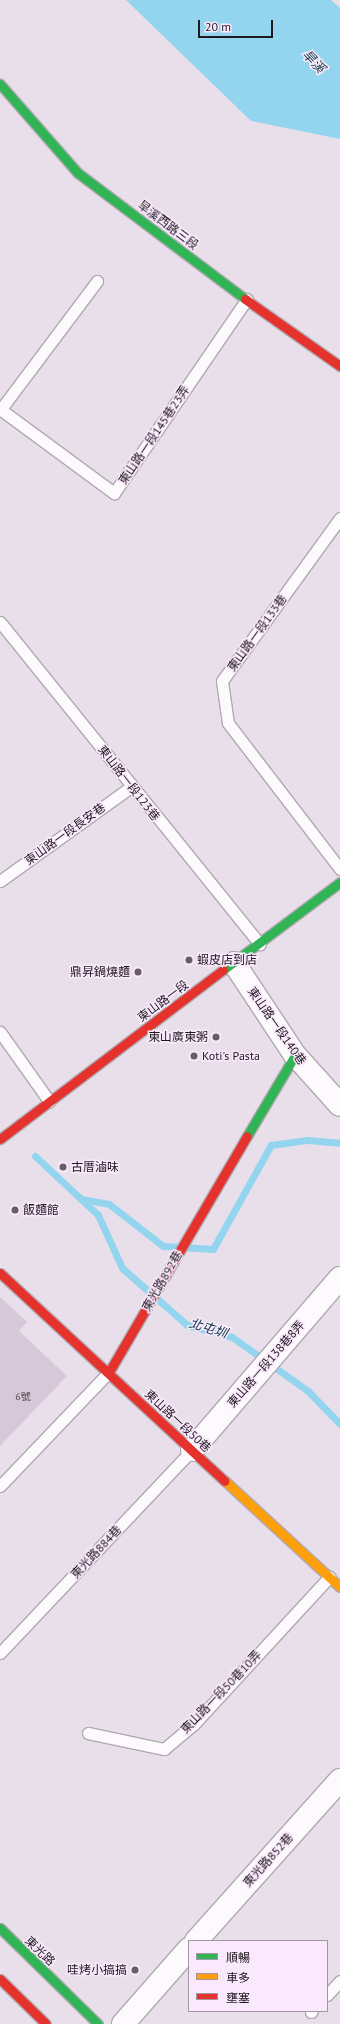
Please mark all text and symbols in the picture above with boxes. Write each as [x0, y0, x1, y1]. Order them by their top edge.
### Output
scale bar [200, 12, 275, 38]
text: 20 m [205, 19, 231, 34]
water label: 旱溪 [298, 47, 328, 77]
street label: 旱溪西路三段 [135, 198, 201, 252]
street label: 東山路一段145巷23弄 [115, 383, 193, 487]
street label: 東山路一段133巷 [224, 592, 290, 674]
street label: 東山路一段123巷 [95, 742, 163, 824]
street label: 東山路一段長安巷 [22, 800, 108, 868]
place label: 蝦皮店到店 [197, 953, 257, 967]
marker: 蝦皮店到店 [184, 955, 194, 965]
place label: 鼎昇鍋燒麵 [70, 965, 130, 979]
marker: 鼎昇鍋燒麵 [133, 967, 143, 977]
street label: 東山路一段 [135, 977, 191, 1025]
street label: 東山路一段140巷 [245, 984, 309, 1068]
place label: 東山廣東粥 [148, 1030, 208, 1044]
marker: 東山廣東粥 [211, 1032, 221, 1042]
place label: Koti's Pasta [202, 1049, 260, 1063]
marker: Koti's Pasta [189, 1051, 199, 1061]
place label: 古厝滷味 [71, 1160, 119, 1174]
marker: 古厝滷味 [58, 1162, 68, 1172]
place label: 飯麵館 [23, 1203, 59, 1217]
marker: 飯麵館 [10, 1205, 20, 1215]
street label: 東光路892巷 [139, 1248, 185, 1314]
water label: 北屯圳 [187, 1316, 229, 1342]
street label: 東山路一段138巷8弄 [224, 1318, 308, 1410]
street label: 東山路一段50巷 [142, 1387, 214, 1455]
house number: 6號 [15, 1391, 31, 1403]
street label: 東光路884巷 [68, 1522, 124, 1582]
street label: 東山路一段50巷10弄 [178, 1647, 264, 1737]
street label: 東光路852巷 [240, 1830, 296, 1890]
street label: 東光路 [22, 1933, 58, 1969]
legend [188, 1940, 328, 2012]
text: 順暢 [226, 1950, 250, 1965]
place label: 哇烤小搞搞 [67, 1963, 127, 1977]
marker: 哇烤小搞搞 [130, 1965, 140, 1975]
text: 車多 [226, 1970, 250, 1985]
text: 壅塞 [226, 1990, 250, 2005]

